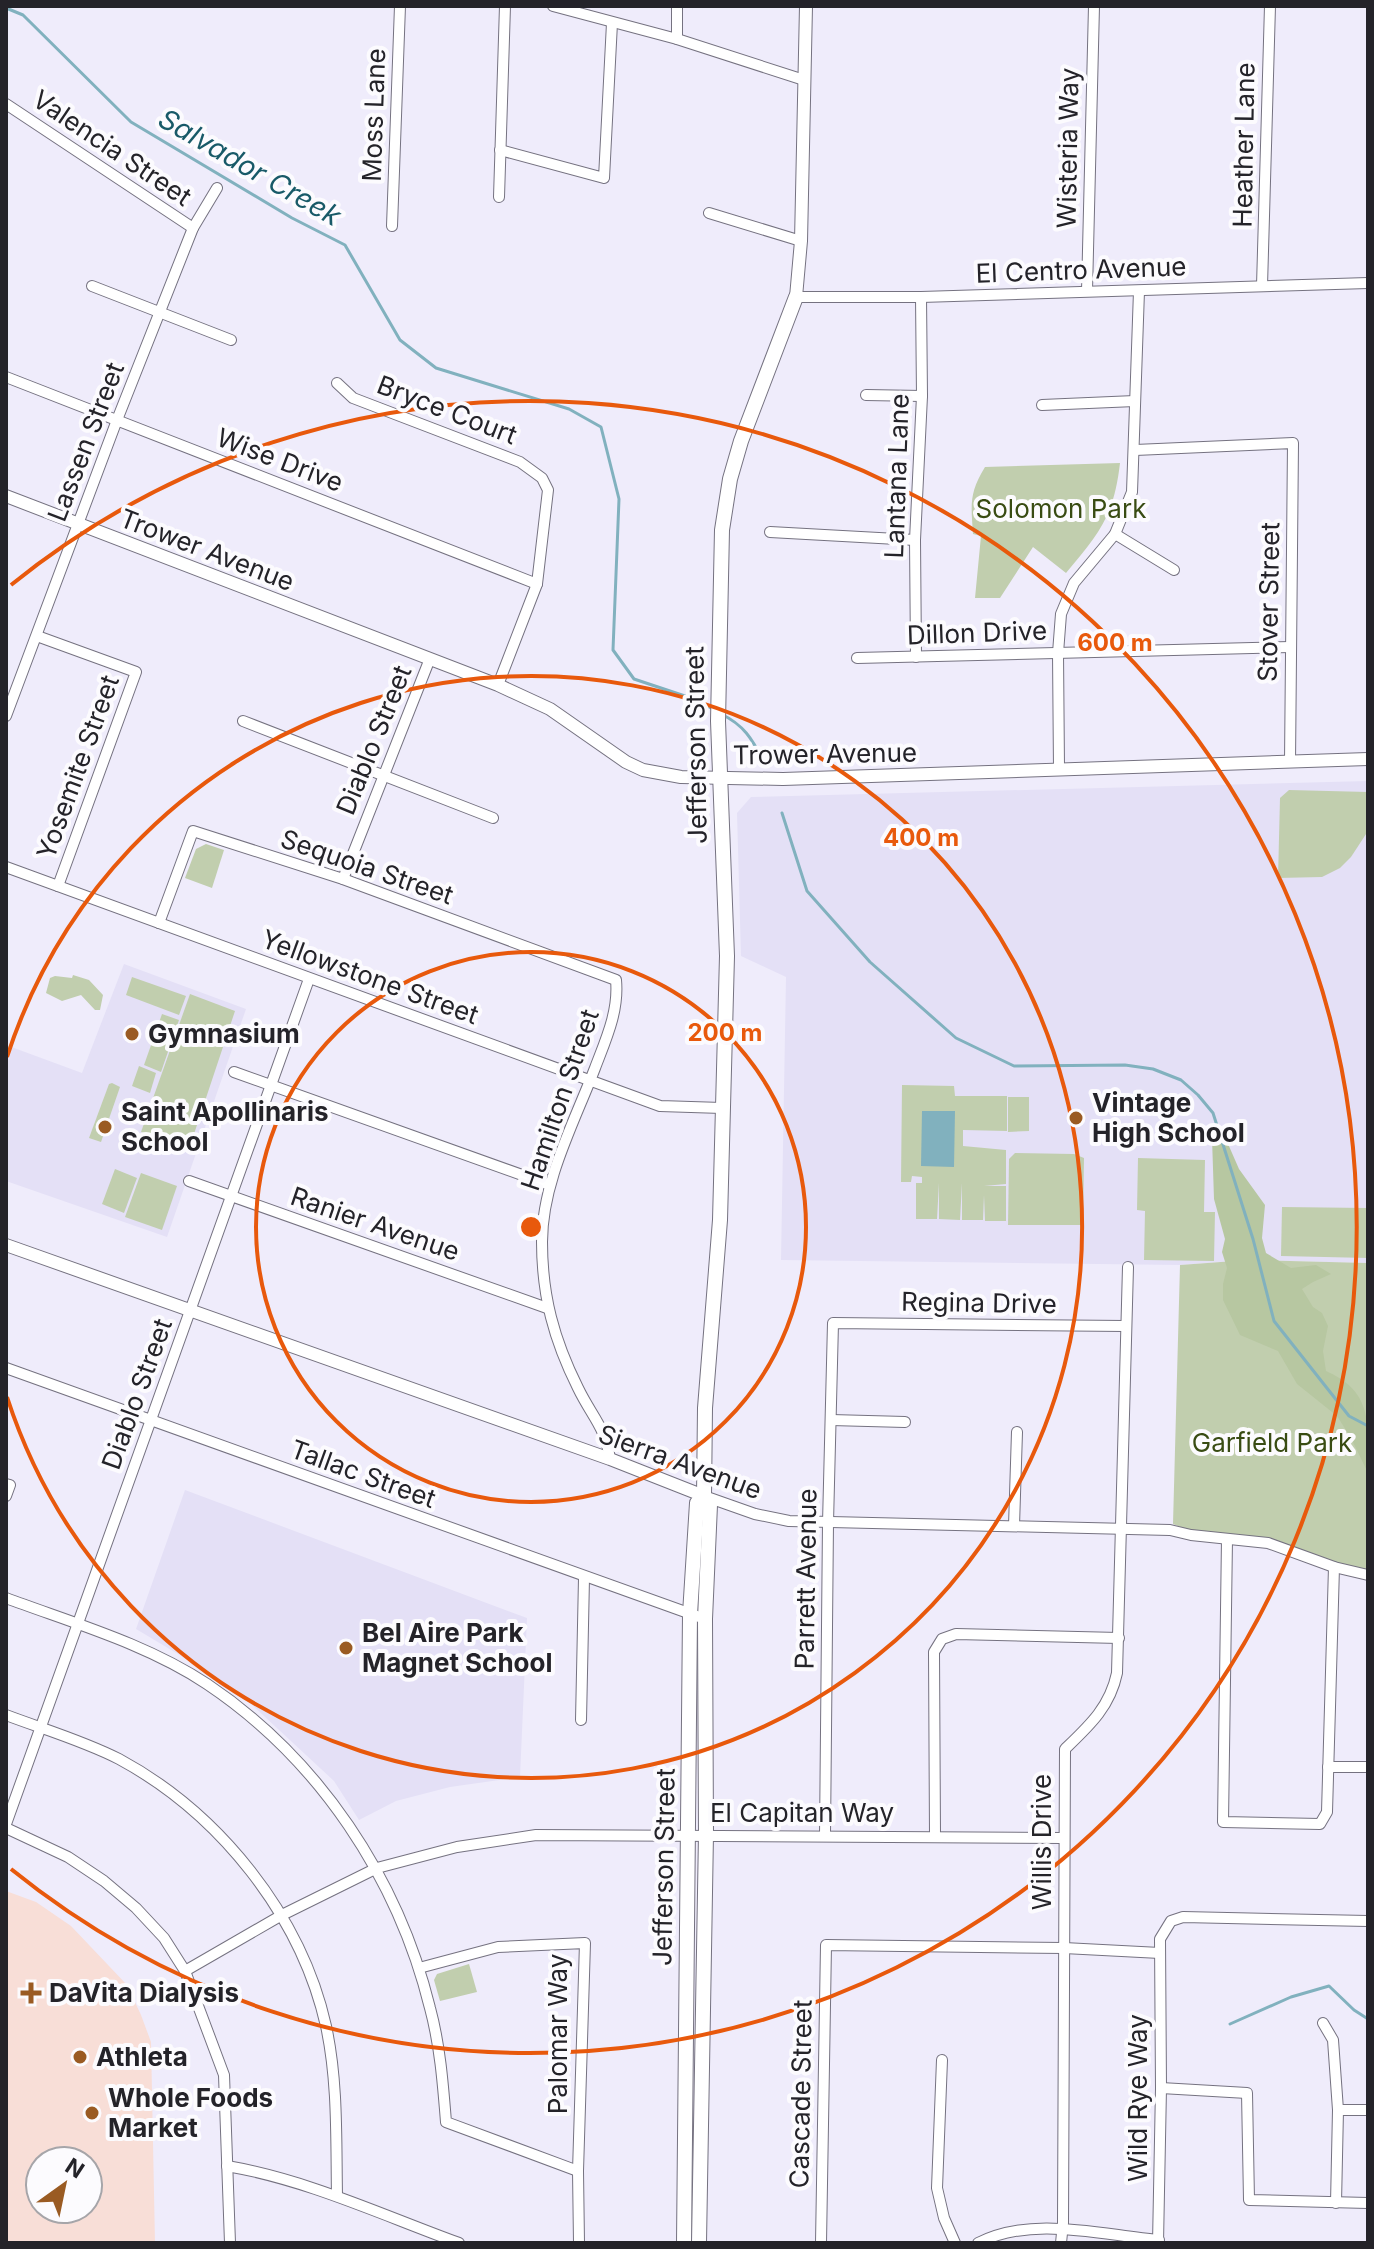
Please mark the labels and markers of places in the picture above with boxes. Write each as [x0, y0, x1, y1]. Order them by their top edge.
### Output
place label: Gymnasium [148, 1018, 300, 1049]
marker: Gymnasium [123, 1025, 141, 1043]
place label: Vintage High School [1092, 1087, 1245, 1148]
place label: Saint Apollinaris School [121, 1096, 329, 1157]
marker: Vintage High School [1067, 1109, 1085, 1127]
marker: Saint Apollinaris School [96, 1118, 114, 1136]
centre of rings [517, 1213, 545, 1241]
place label: Bel Aire Park Magnet School [362, 1617, 553, 1678]
marker: Bel Aire Park Magnet School [337, 1639, 355, 1657]
place label: DaVita Dialysis [49, 1977, 239, 2008]
marker: DaVita Dialysis [20, 1982, 42, 2004]
place label: Athleta [96, 2041, 188, 2072]
marker: Athleta [71, 2048, 89, 2066]
place label: Whole Foods Market [108, 2082, 273, 2143]
marker: Whole Foods Market [83, 2104, 101, 2122]

